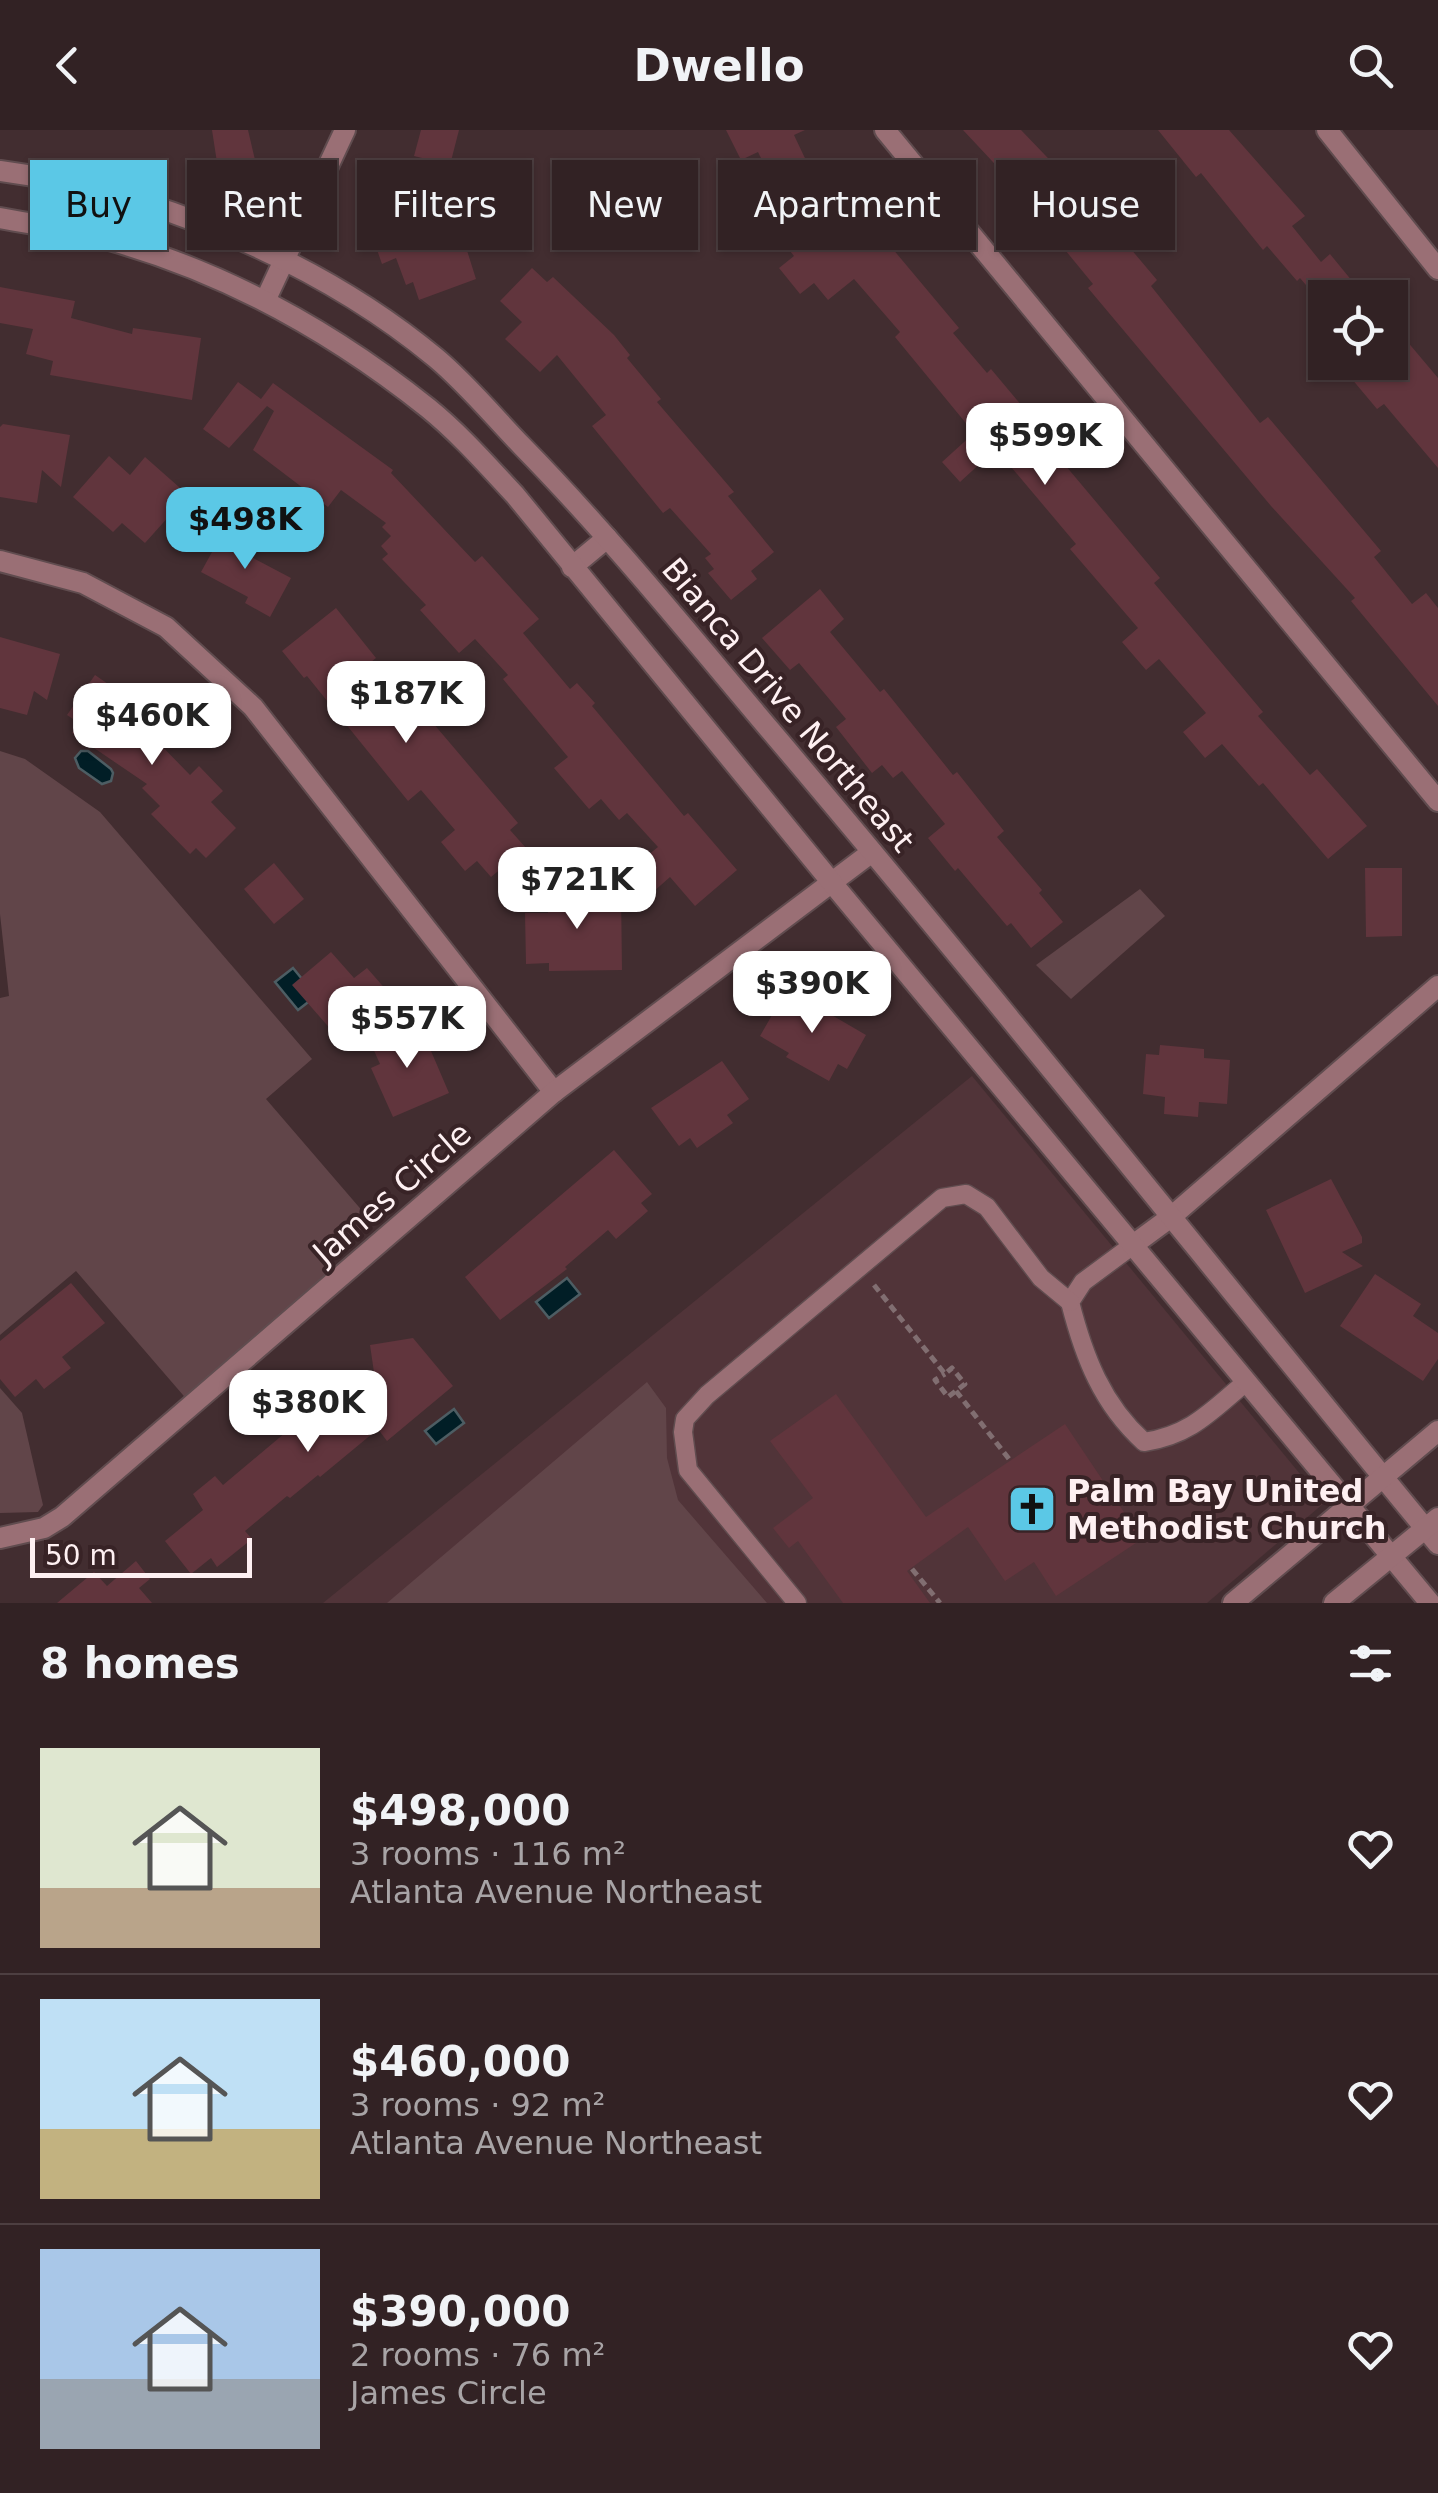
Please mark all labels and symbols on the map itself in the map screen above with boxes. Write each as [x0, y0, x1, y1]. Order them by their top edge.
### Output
pin: $599K [975, 403, 1115, 488]
pin: $498K [175, 487, 315, 572]
street label: Bianca Drive Northeast [654, 550, 922, 860]
pin: $187K [336, 661, 476, 746]
pin: $460K [82, 683, 222, 768]
pin: $721K [507, 847, 647, 932]
pin: $390K [742, 951, 882, 1036]
pin: $557K [337, 986, 477, 1071]
street label: James Circle [304, 1114, 479, 1273]
pin: $380K [238, 1370, 378, 1455]
place label: Palm Bay United Methodist Church [1067, 1472, 1387, 1547]
church icon: Palm Bay United Methodist Church [1006, 1483, 1058, 1535]
scale bar [30, 1533, 252, 1578]

